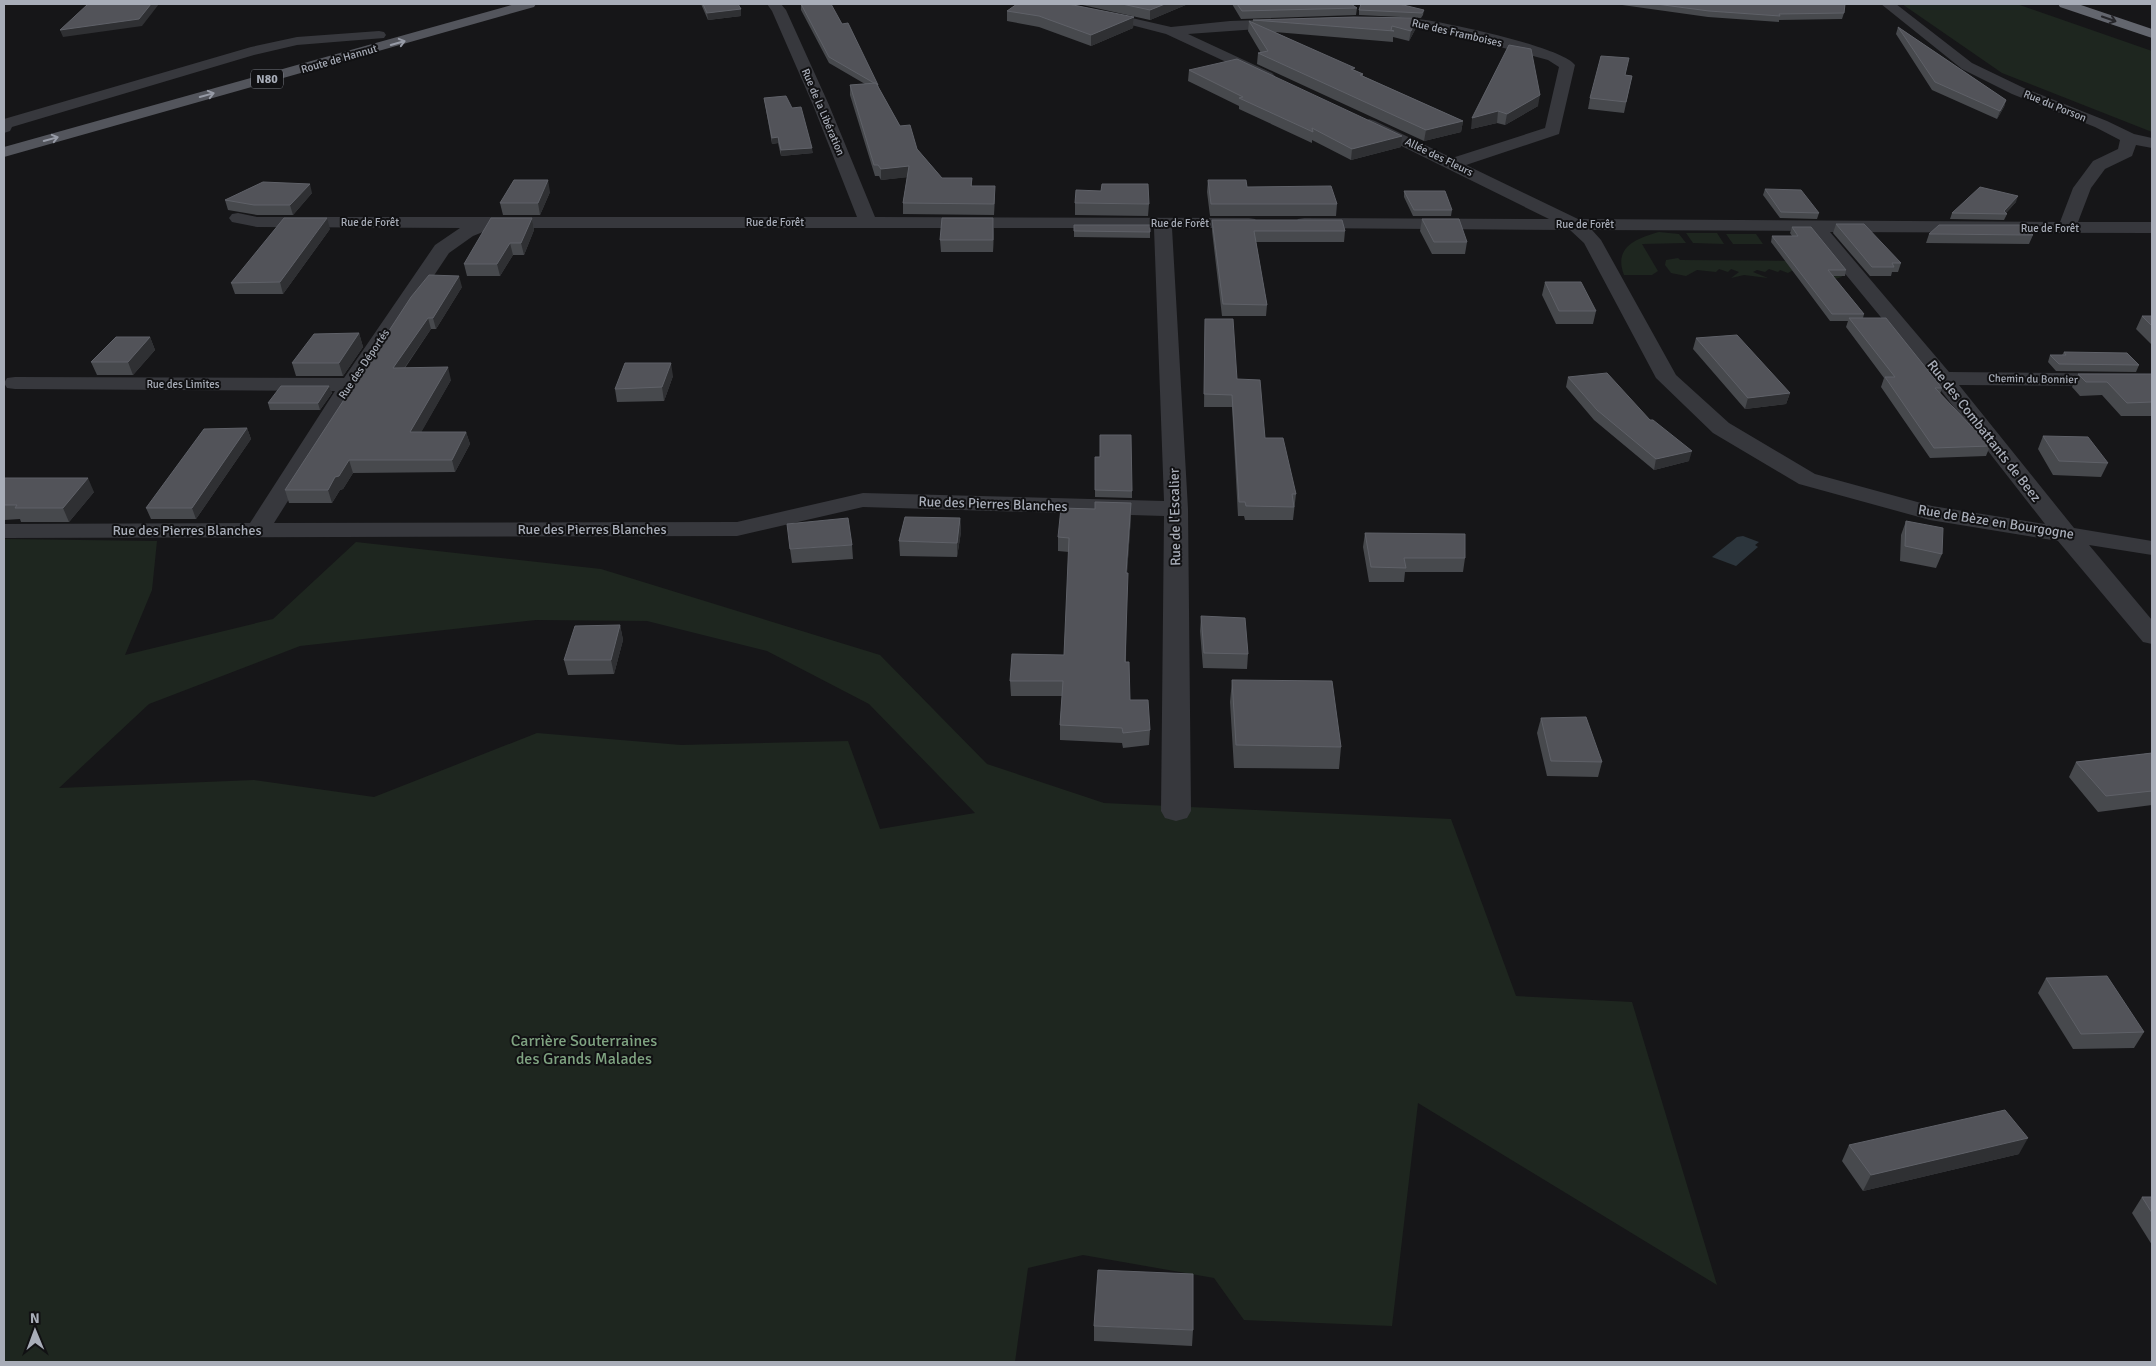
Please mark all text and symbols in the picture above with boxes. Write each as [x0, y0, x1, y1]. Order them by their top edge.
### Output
one-way arrow [2100, 15, 2116, 24]
street label: Rue des Framboises [1411, 16, 1504, 50]
one-way arrow [389, 37, 405, 47]
street label: Route de Hannut [299, 42, 379, 76]
street label: Rue de la Libération [799, 67, 847, 157]
road number: N80 [251, 70, 283, 88]
street label: Rue du Porson [2022, 87, 2088, 125]
one-way arrow [199, 90, 215, 100]
one-way arrow [42, 133, 58, 143]
street label: Allée des Fleurs [1403, 135, 1475, 179]
street label: Rue de Forêt [341, 216, 399, 229]
street label: Rue de Forêt [746, 216, 804, 229]
street label: Rue de Forêt [1151, 217, 1209, 230]
street label: Rue de Forêt [1556, 218, 1614, 231]
street label: Rue de Forêt [2021, 222, 2079, 235]
street label: Rue des Déportés [336, 326, 392, 401]
street label: Rue des Combattants de Beez [1923, 357, 2045, 505]
street label: Chemin du Bonnier [1988, 372, 2078, 386]
street label: Rue des Limites [146, 378, 220, 391]
street label: Rue de l'Escalier [1166, 467, 1184, 566]
street label: Rue des Pierres Blanches [918, 493, 1068, 515]
street label: Rue de Bèze en Bourgogne [1917, 501, 2075, 543]
street label: Rue des Pierres Blanches [517, 521, 667, 538]
street label: Rue des Pierres Blanches [112, 522, 262, 539]
park label: Carrière Souterraines des Grands Malades [511, 1031, 657, 1069]
north arrow [10, 1306, 60, 1356]
text: N [30, 1310, 40, 1327]

